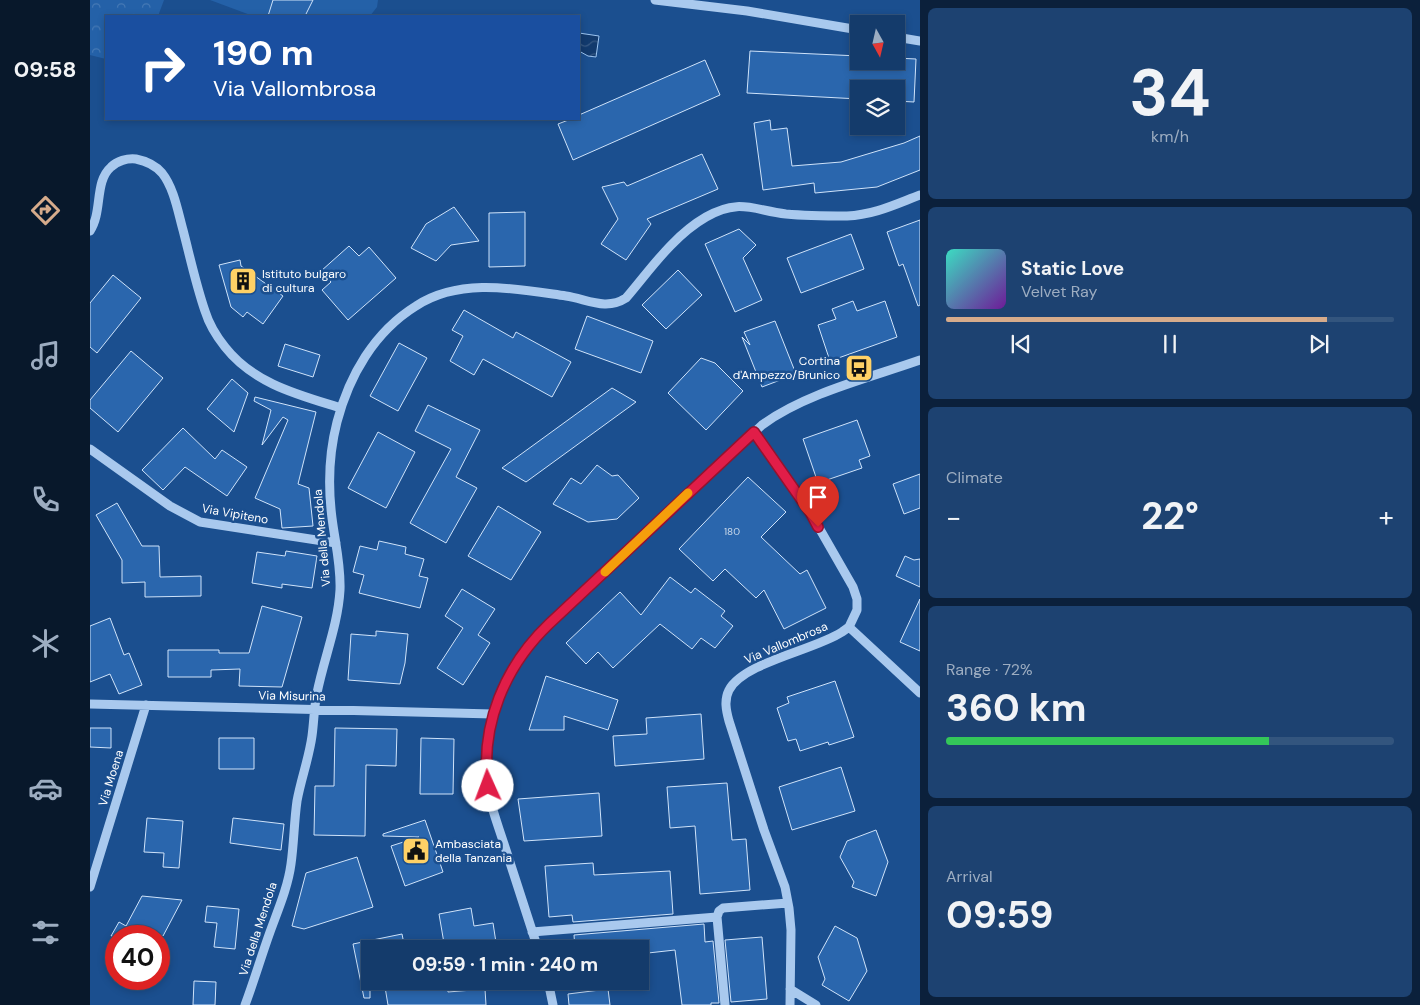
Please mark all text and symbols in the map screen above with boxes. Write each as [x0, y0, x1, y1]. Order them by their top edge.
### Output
north arrow [850, 15, 905, 70]
map controls [850, 15, 905, 135]
text: 190 m [213, 30, 314, 76]
icon: right [130, 35, 195, 100]
text: 34 [1129, 51, 1211, 135]
text: 09:58 [14, 55, 76, 84]
text: Via Vallombrosa [213, 74, 376, 103]
button: layers [850, 80, 905, 135]
text: km/h [1151, 126, 1189, 147]
icon: directions [28, 193, 63, 228]
text: Static Love [1021, 256, 1124, 281]
building icon: Istituto bulgaro di cultura [228, 266, 258, 296]
place label: Istituto bulgaro di cultura [262, 266, 346, 296]
text: Velvet Ray [1021, 281, 1097, 302]
icon: previous [1007, 330, 1035, 358]
icon: pause [1156, 330, 1184, 358]
icon: next [1305, 330, 1333, 358]
icon: music [28, 338, 63, 373]
place label: Cortina d'Ampezzo/Brunico [733, 353, 840, 383]
bus stop icon: Cortina d'Ampezzo/Brunico [844, 353, 874, 383]
text: Climate [946, 467, 1003, 488]
pin [797, 476, 839, 527]
icon: phone [28, 482, 63, 517]
icon: arrive [804, 483, 832, 511]
street label: Via della Mendola [310, 489, 334, 587]
text: 22° [1141, 491, 1199, 541]
text: − [946, 499, 961, 536]
text: + [1379, 499, 1394, 536]
street label: Via Vipiteno [200, 500, 270, 528]
house number: 180 [724, 525, 740, 538]
street label: Via Vallombrosa [742, 618, 830, 668]
icon: climate [28, 626, 63, 661]
text: Range · 72% [946, 659, 1032, 680]
text: 360 km [946, 683, 1086, 733]
street label: Via Misurina [258, 687, 326, 705]
street label: Via Moena [95, 748, 127, 808]
position arrow [461, 759, 513, 811]
icon: car [28, 771, 63, 806]
public building icon: Ambasciata della Tanzania [401, 836, 431, 866]
place label: Ambasciata della Tanzania [435, 836, 512, 866]
text: Arrival [946, 866, 993, 887]
street label: Via della Mendola [235, 880, 281, 978]
text: 09:59 [946, 890, 1053, 940]
icon: filters [28, 915, 63, 950]
speed limit sign: 40 [105, 925, 170, 990]
text: 09:59 · 1 min · 240 m [412, 952, 598, 977]

